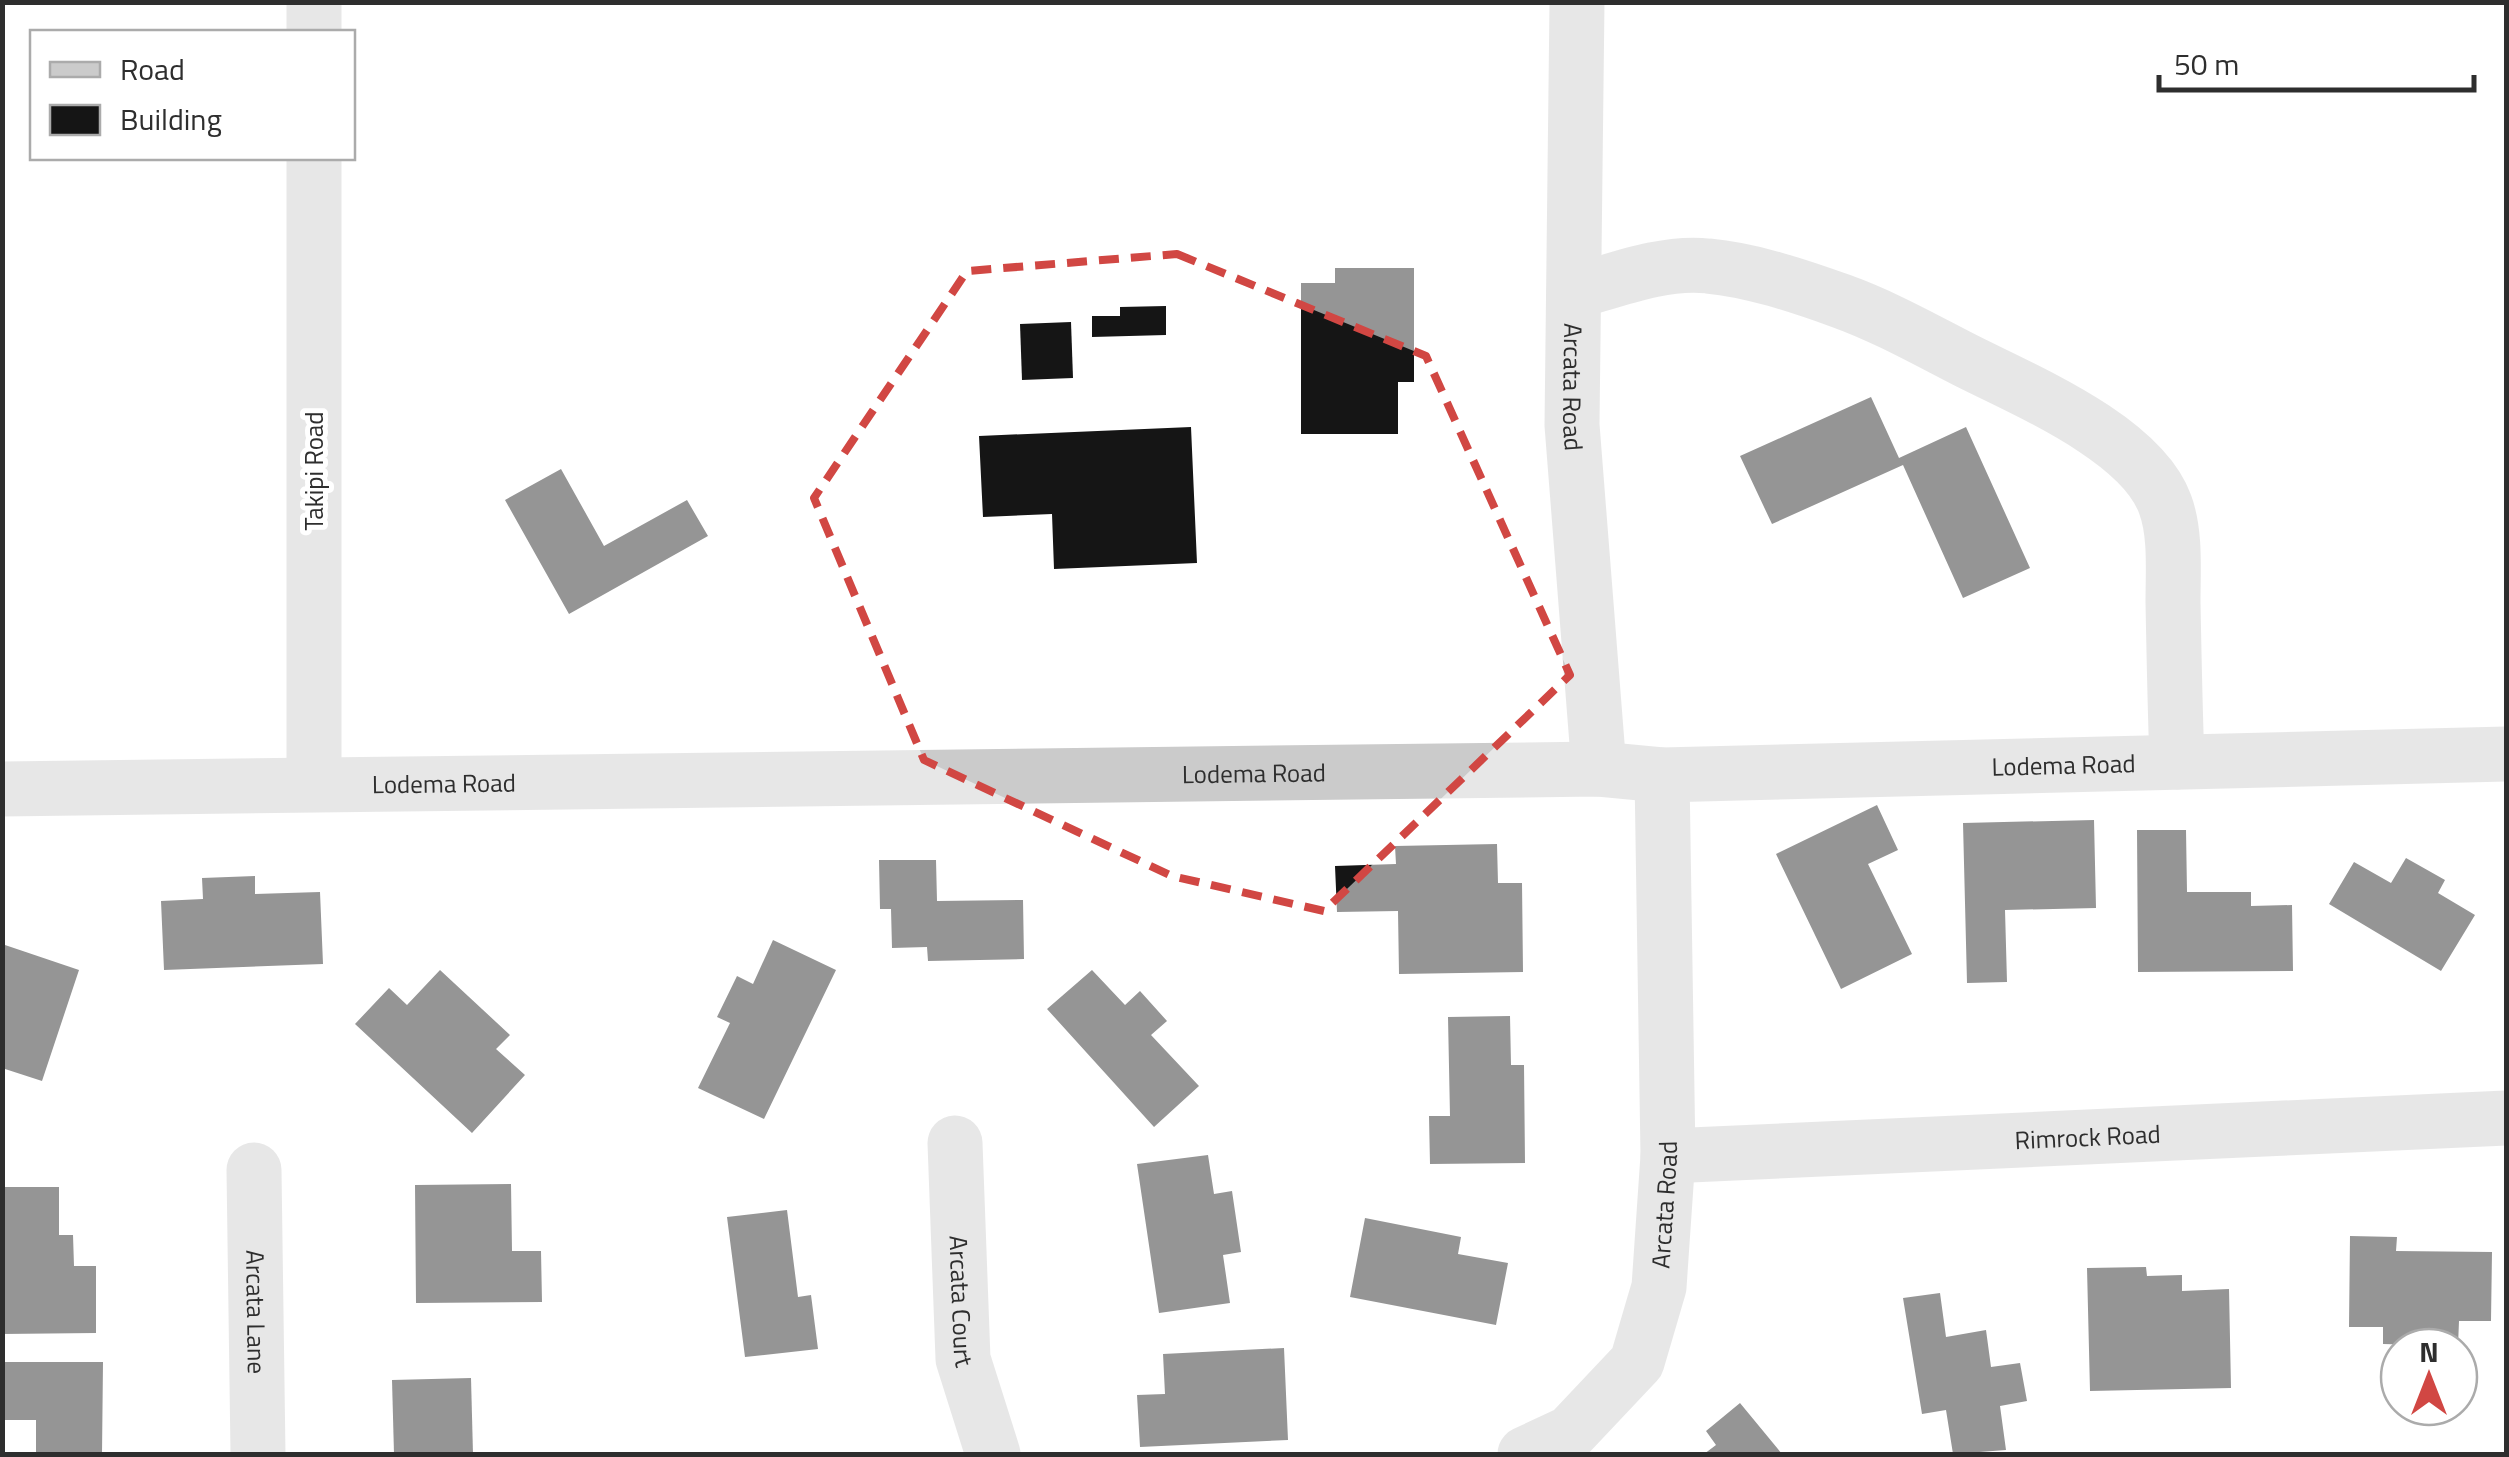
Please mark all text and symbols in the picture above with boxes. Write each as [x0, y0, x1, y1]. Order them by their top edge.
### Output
legend [30, 30, 355, 160]
scale bar [2159, 30, 2474, 92]
text: 50 m [2174, 41, 2239, 87]
text: Road [120, 46, 185, 92]
text: Building [120, 96, 222, 142]
street label: Arcata Road [1553, 323, 1593, 452]
street label: Takipi Road [295, 411, 333, 531]
street label: Lodema Road [1991, 744, 2136, 786]
street label: Lodema Road [1182, 753, 1326, 793]
street label: Lodema Road [372, 764, 516, 803]
street label: Rimrock Road [2014, 1115, 2161, 1159]
street label: Arcata Road [1641, 1141, 1687, 1270]
street label: Arcata Court [939, 1235, 983, 1372]
street label: Arcata Lane [236, 1250, 276, 1374]
north arrow [2379, 1327, 2479, 1427]
text: N [2419, 1330, 2439, 1373]

